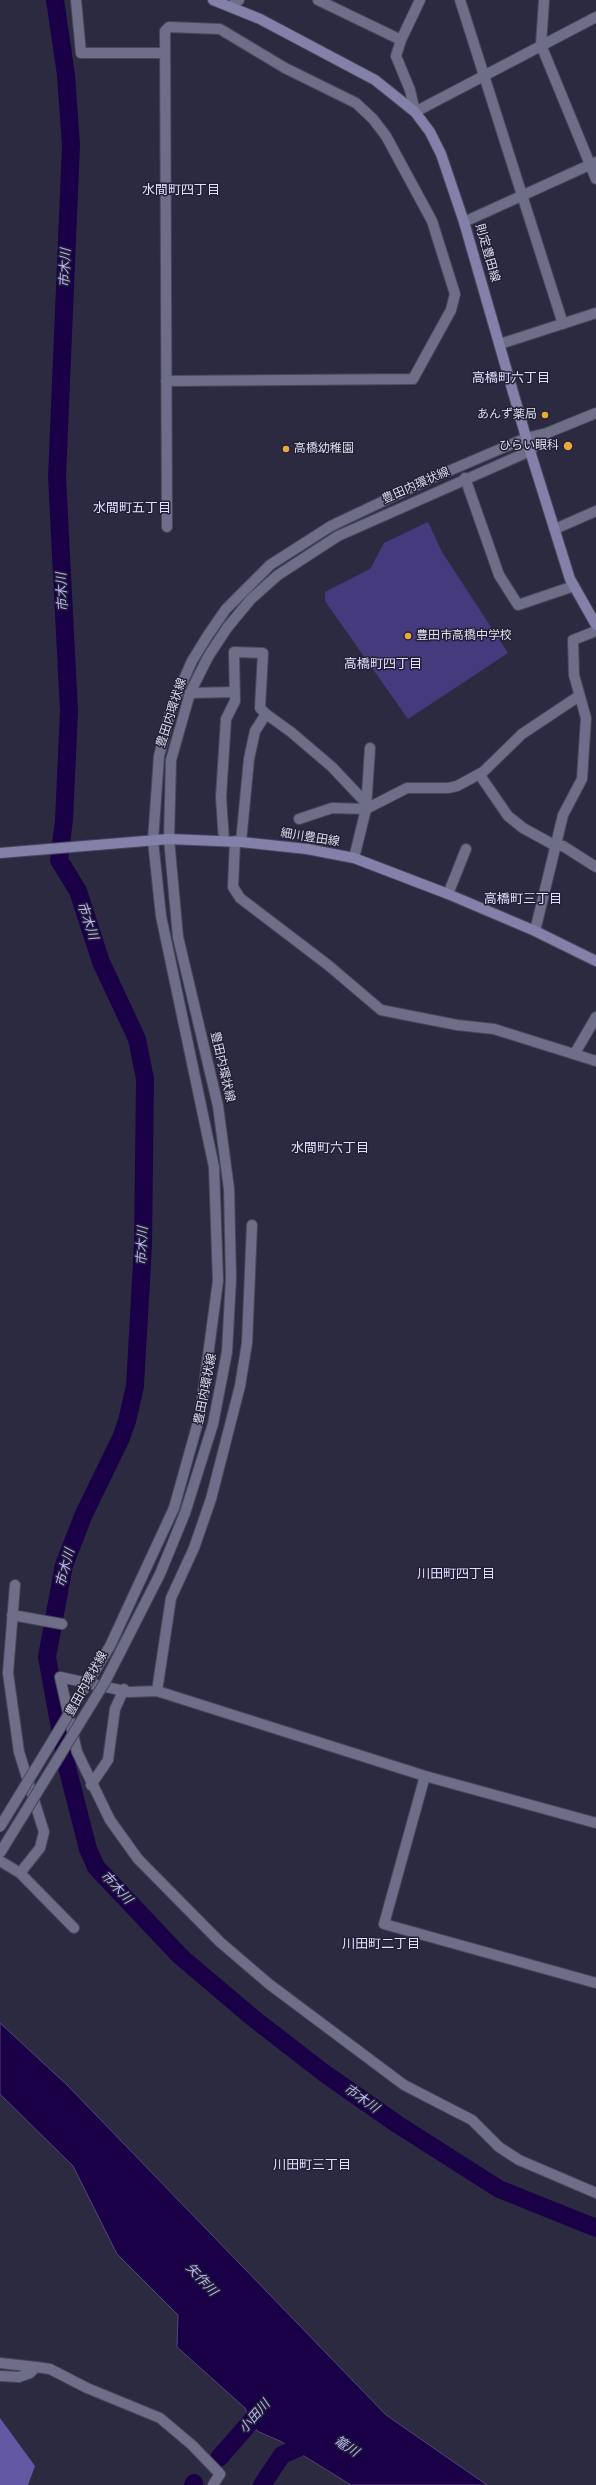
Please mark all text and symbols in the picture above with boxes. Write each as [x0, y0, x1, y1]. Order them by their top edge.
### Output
district label: 水間町四丁目 [142, 183, 220, 199]
street label: 則定豊田線 [472, 222, 502, 284]
water label: 市木川 [58, 248, 74, 288]
district label: 高橋町六丁目 [472, 371, 550, 387]
place label: あんず薬局 [477, 408, 537, 422]
marker: あんず薬局 [540, 410, 550, 420]
place label: ひらい眼科 [499, 439, 559, 453]
marker: ひらい眼科 [562, 440, 574, 452]
place label: 高橋幼稚園 [294, 442, 354, 456]
marker: 高橋幼稚園 [281, 444, 291, 454]
street label: 豊田内環状線 [380, 465, 452, 507]
district label: 水間町五丁目 [93, 501, 171, 517]
water label: 市木川 [54, 572, 72, 612]
place label: 豊田市高橋中学校 [416, 629, 512, 643]
marker: 豊田市高橋中学校 [403, 631, 413, 641]
district label: 高橋町四丁目 [344, 657, 422, 673]
street label: 豊田内環状線 [154, 677, 190, 749]
street label: 細川豊田線 [279, 826, 341, 850]
district label: 高橋町三丁目 [484, 892, 562, 908]
water label: 市木川 [73, 900, 101, 942]
street label: 豊田内環状線 [207, 1030, 237, 1104]
district label: 水間町六丁目 [291, 1141, 369, 1157]
water label: 市木川 [135, 1226, 151, 1266]
street label: 豊田内環状線 [192, 1352, 220, 1426]
water label: 市木川 [53, 1547, 79, 1589]
district label: 川田町四丁目 [417, 1567, 495, 1583]
street label: 豊田内環状線 [63, 1649, 111, 1719]
water label: 市木川 [97, 1868, 135, 1908]
district label: 川田町二丁目 [342, 1937, 420, 1953]
water label: 市木川 [341, 2081, 381, 2117]
district label: 川田町三丁目 [273, 2158, 351, 2174]
water label: 矢作川 [182, 2260, 220, 2300]
water label: 小田川 [236, 2397, 274, 2437]
water label: 篭川 [331, 2433, 361, 2461]

